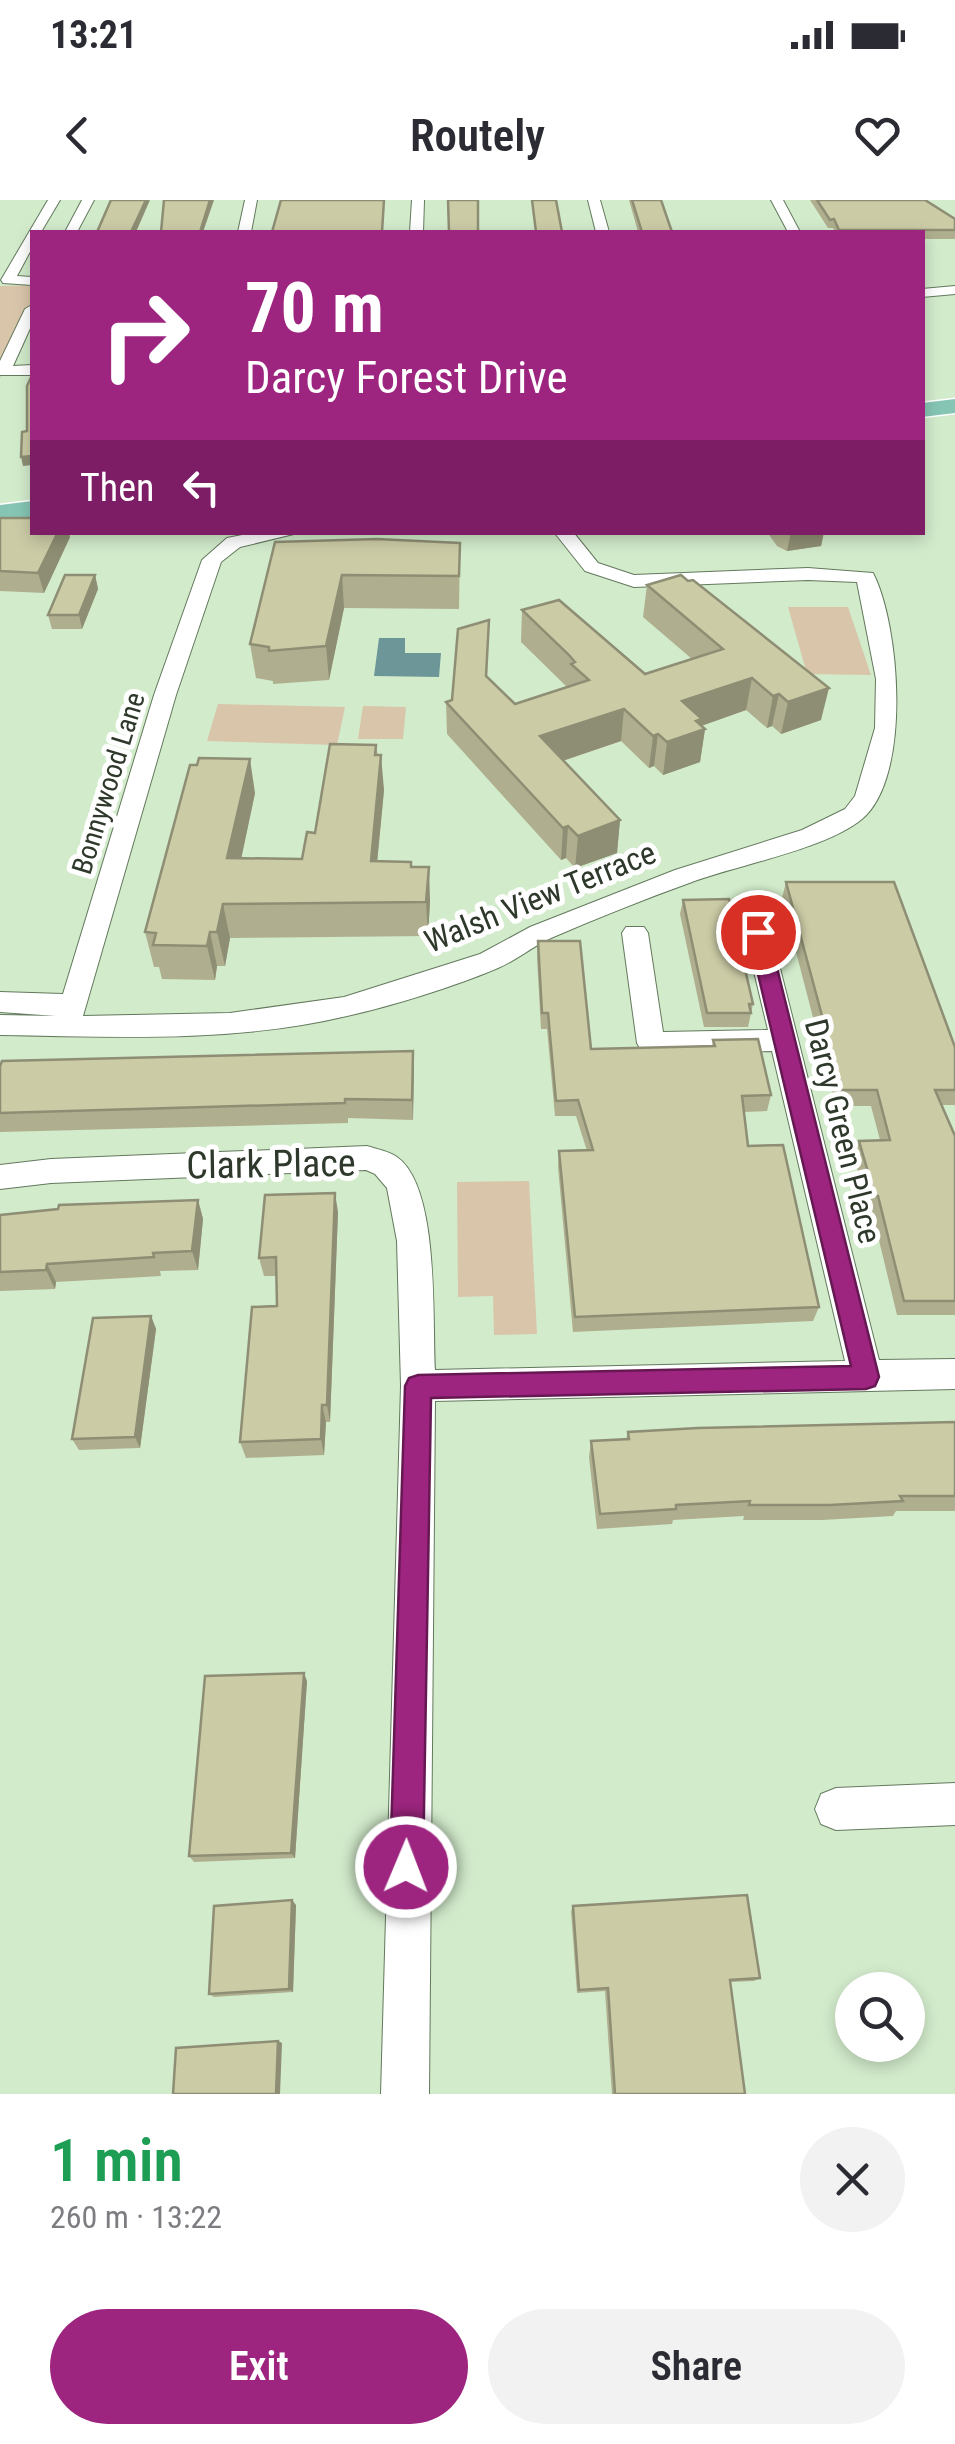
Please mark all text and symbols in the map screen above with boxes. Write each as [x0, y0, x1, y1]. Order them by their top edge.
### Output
text: 13:21 [50, 13, 137, 57]
icon: back [50, 108, 105, 163]
icon: heart [850, 108, 905, 163]
text: Routely [410, 109, 545, 162]
text: 70 m [245, 267, 384, 349]
icon: right [80, 270, 210, 400]
text: Darcy Forest Drive [245, 351, 568, 404]
icon: left [174, 460, 229, 515]
text: Then [80, 466, 154, 510]
street label: Bonnywood Lane [65, 688, 152, 878]
street label: Walsh View Terrace [419, 833, 661, 961]
pin [716, 890, 801, 975]
icon: arrive [731, 905, 786, 960]
street label: Darcy Green Place [797, 1015, 889, 1247]
street label: Clark Place [186, 1141, 356, 1187]
position arrow [354, 1815, 458, 1919]
map controls [835, 1972, 925, 2062]
button: search [835, 1972, 925, 2062]
text: 1 min [50, 2125, 183, 2196]
button: close [800, 2127, 905, 2232]
text: 260 m · 13:22 [50, 2198, 222, 2236]
button: Exit [50, 2309, 468, 2424]
button: Share [488, 2309, 905, 2424]

